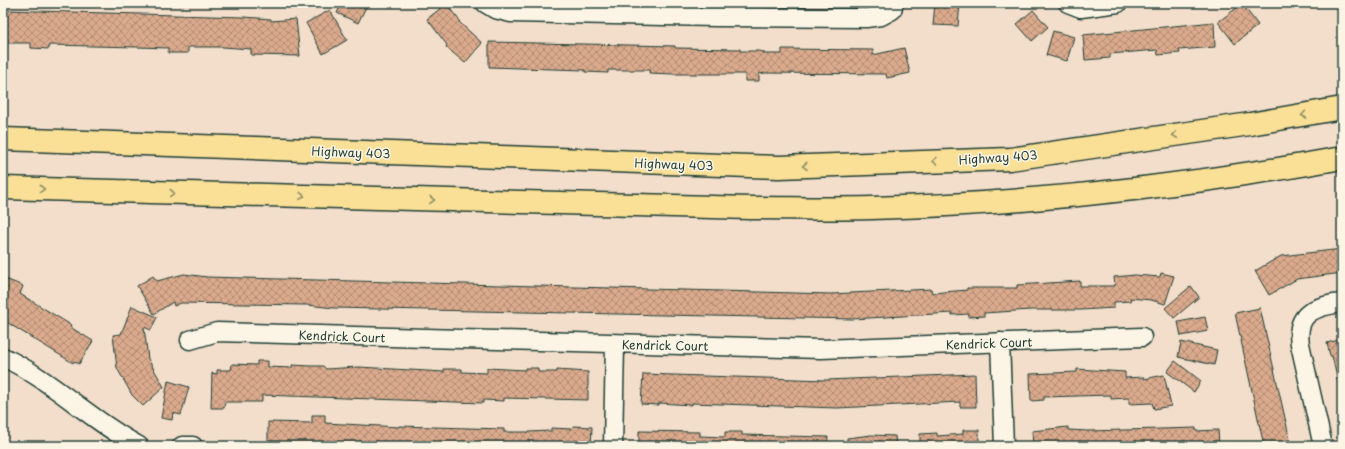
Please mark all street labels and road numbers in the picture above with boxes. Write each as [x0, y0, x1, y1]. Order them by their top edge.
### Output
street label: Highway 403 [311, 142, 391, 162]
street label: Highway 403 [958, 145, 1038, 169]
street label: Highway 403 [634, 154, 714, 174]
street label: Kendrick Court [298, 325, 386, 347]
street label: Kendrick Court [945, 332, 1033, 354]
street label: Kendrick Court [622, 335, 709, 355]

